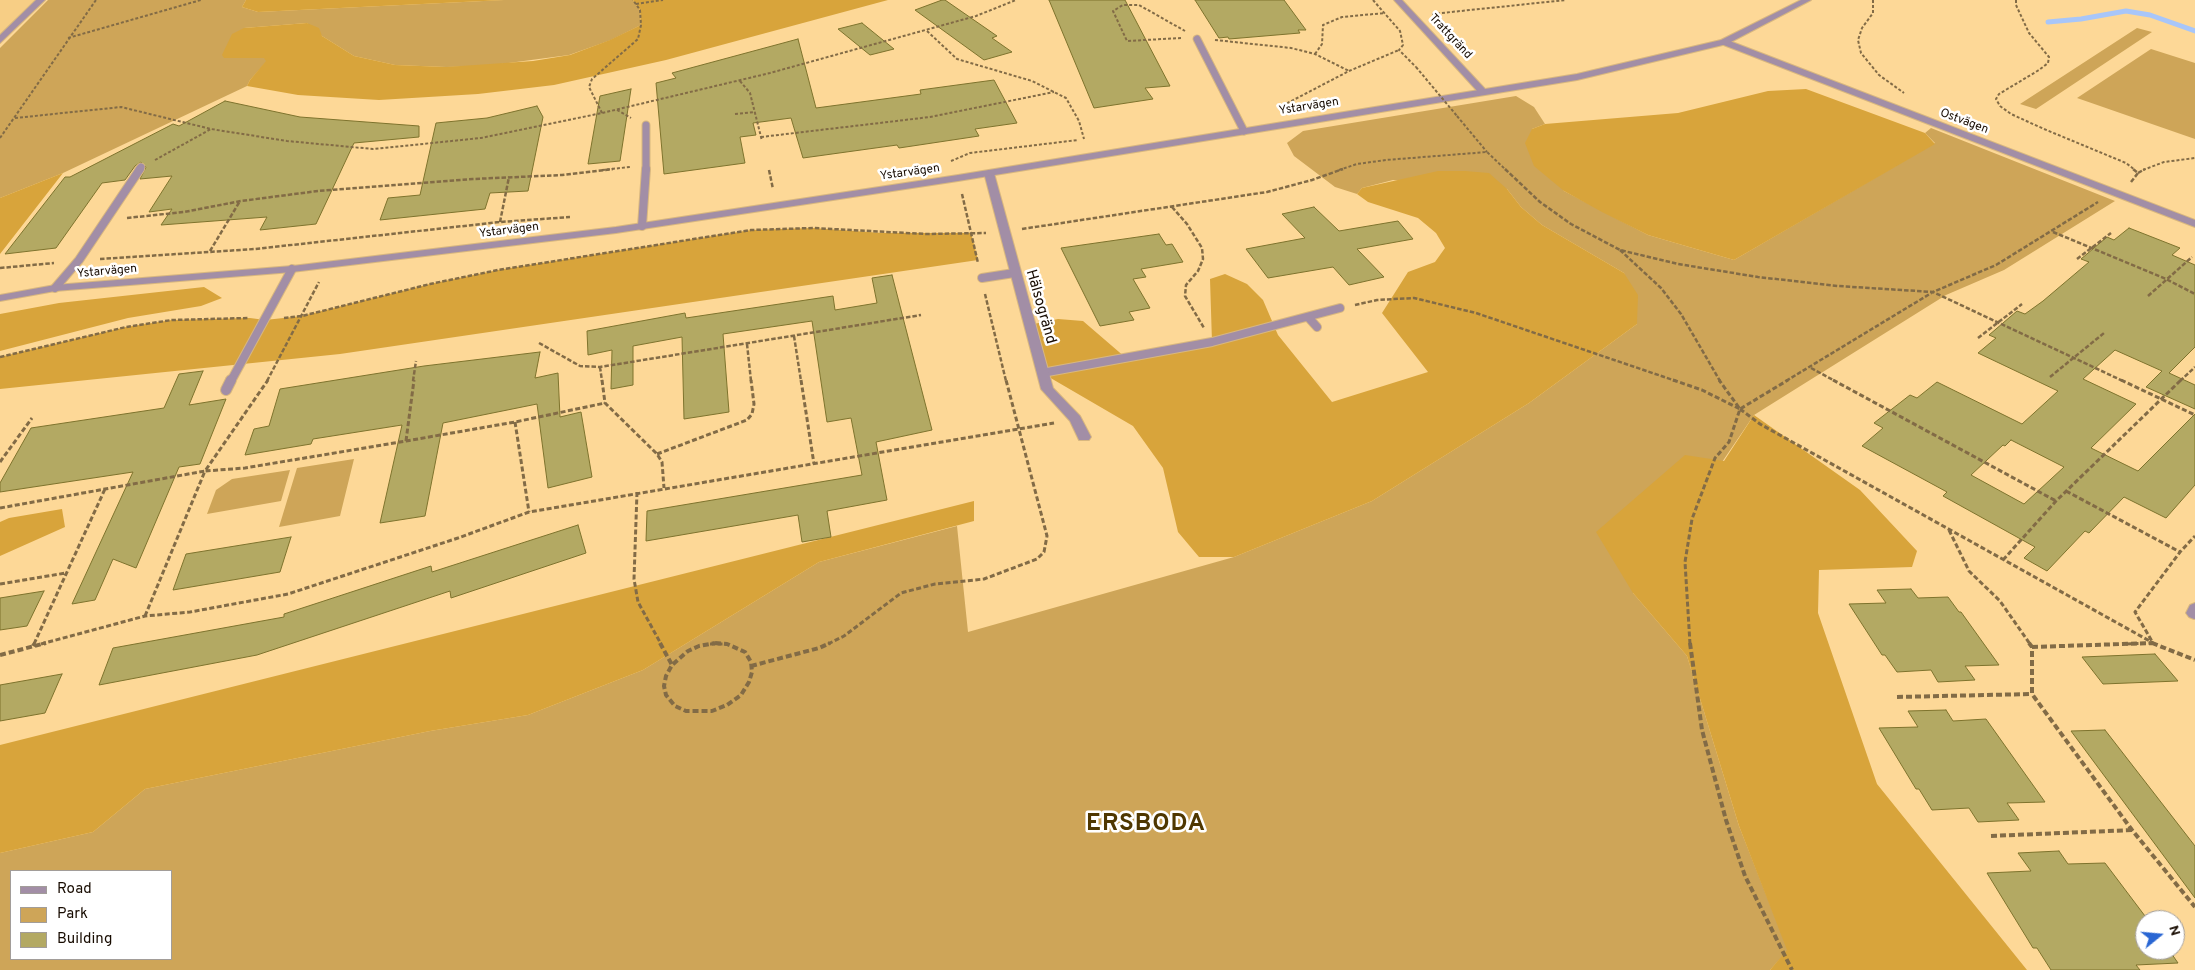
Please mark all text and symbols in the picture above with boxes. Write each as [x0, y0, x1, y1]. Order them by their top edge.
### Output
street label: Trattgränd [1425, 11, 1475, 63]
street label: Ystarvägen [1278, 95, 1340, 119]
street label: Ostvägen [1938, 106, 1990, 138]
street label: Ystarvägen [879, 162, 941, 184]
street label: Ystarvägen [478, 220, 540, 242]
street label: Ystarvägen [76, 262, 138, 282]
street label: Hälsogränd [1021, 268, 1059, 346]
district label: ERSBODA [1085, 811, 1207, 839]
legend [10, 870, 172, 960]
text: Road [57, 880, 92, 899]
text: Park [57, 905, 88, 924]
north arrow [2135, 910, 2185, 960]
text: N [2164, 923, 2183, 938]
text: Building [57, 930, 112, 949]

